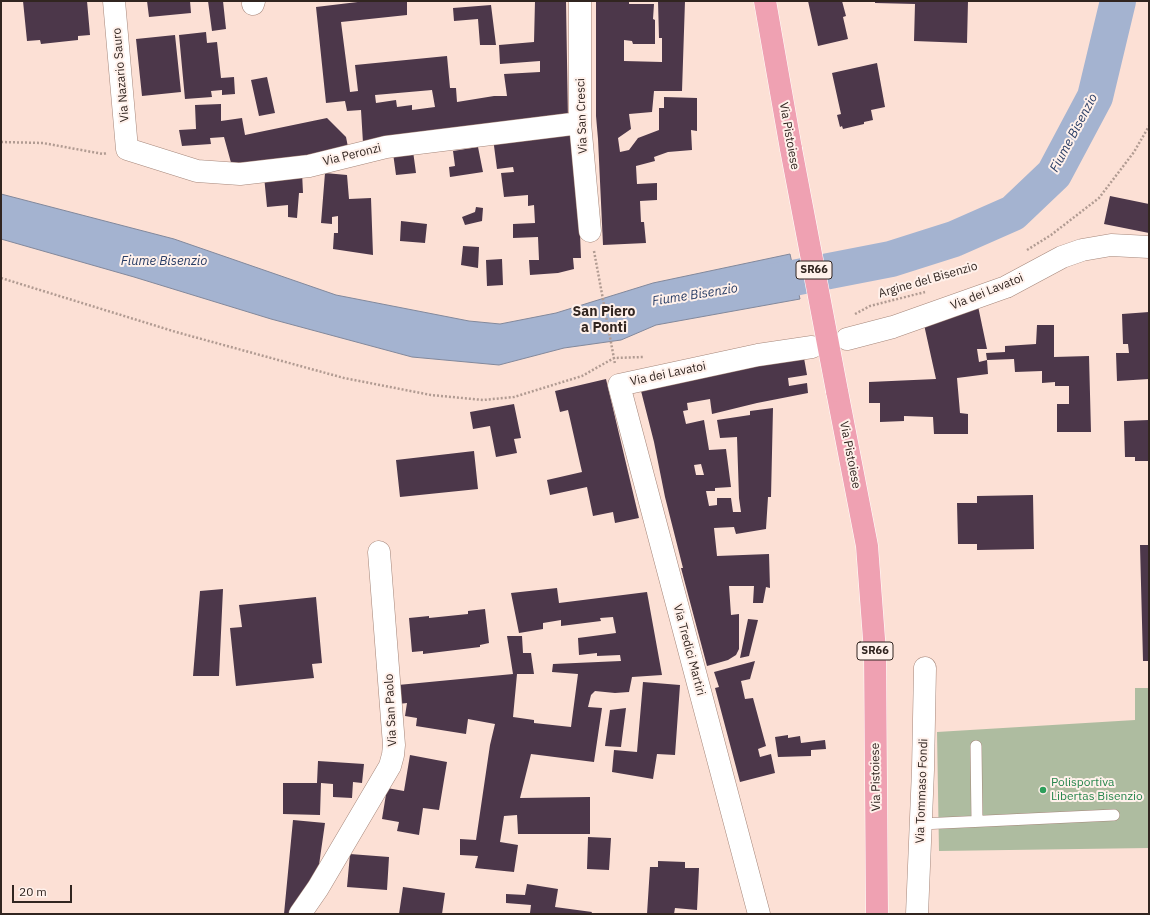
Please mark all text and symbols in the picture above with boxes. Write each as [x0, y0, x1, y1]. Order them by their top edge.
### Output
street label: Via Nazario Sauro [110, 27, 132, 123]
street label: Via San Cresci [573, 78, 591, 154]
water label: Fiume Bisenzio [1047, 91, 1101, 175]
street label: Via Pistoiese [776, 101, 802, 171]
street label: Via Peronzi [321, 141, 383, 169]
water label: Fiume Bisenzio [121, 253, 207, 269]
street label: Argine del Bisenzio [877, 259, 979, 301]
road number: SR66 [796, 261, 832, 279]
street label: Via dei Lavatoi [948, 271, 1026, 313]
water label: Fiume Bisenzio [651, 281, 739, 309]
district label: San Piero a Ponti [573, 304, 635, 336]
street label: Via dei Lavatoi [629, 359, 707, 389]
street label: Via Pistoiese [836, 420, 864, 490]
street label: Via Tredici Martiri [670, 603, 708, 697]
road number: SR66 [857, 642, 893, 660]
street label: Via San Paolo [382, 673, 400, 747]
street label: Via Tommaso Fondi [913, 738, 931, 844]
street label: Via Pistoiese [868, 743, 884, 811]
place label: Polisportiva Libertas Bisenzio [1051, 776, 1143, 804]
marker: Polisportiva Libertas Bisenzio [1038, 785, 1048, 795]
scale bar [14, 877, 74, 903]
text: 20 m [19, 884, 47, 899]

